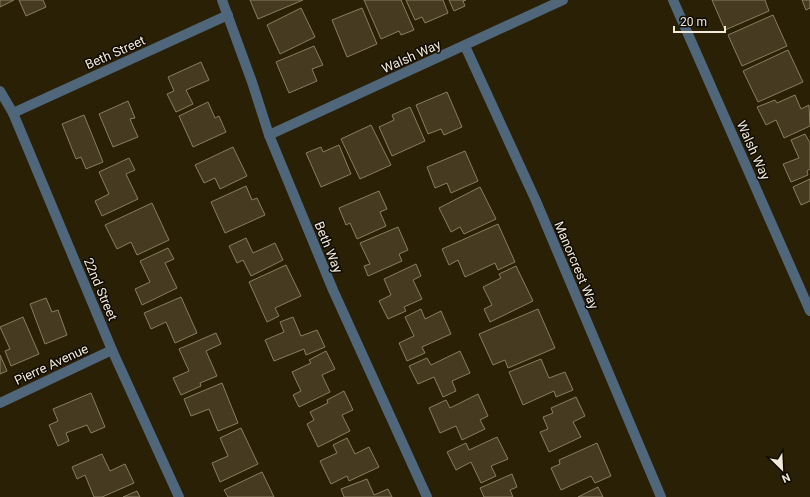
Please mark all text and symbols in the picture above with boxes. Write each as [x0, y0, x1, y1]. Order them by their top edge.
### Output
scale bar [674, 8, 725, 34]
text: 20 m [680, 15, 707, 29]
street label: Beth Street [83, 33, 147, 72]
street label: Walsh Way [379, 37, 443, 76]
street label: Walsh Way [734, 118, 773, 182]
street label: Beth Way [311, 219, 346, 275]
street label: Manorcrest Way [551, 219, 602, 311]
street label: 22nd Street [81, 256, 120, 323]
street label: Pierre Avenue [12, 341, 91, 388]
north arrow [762, 449, 802, 489]
text: N [779, 470, 792, 485]

